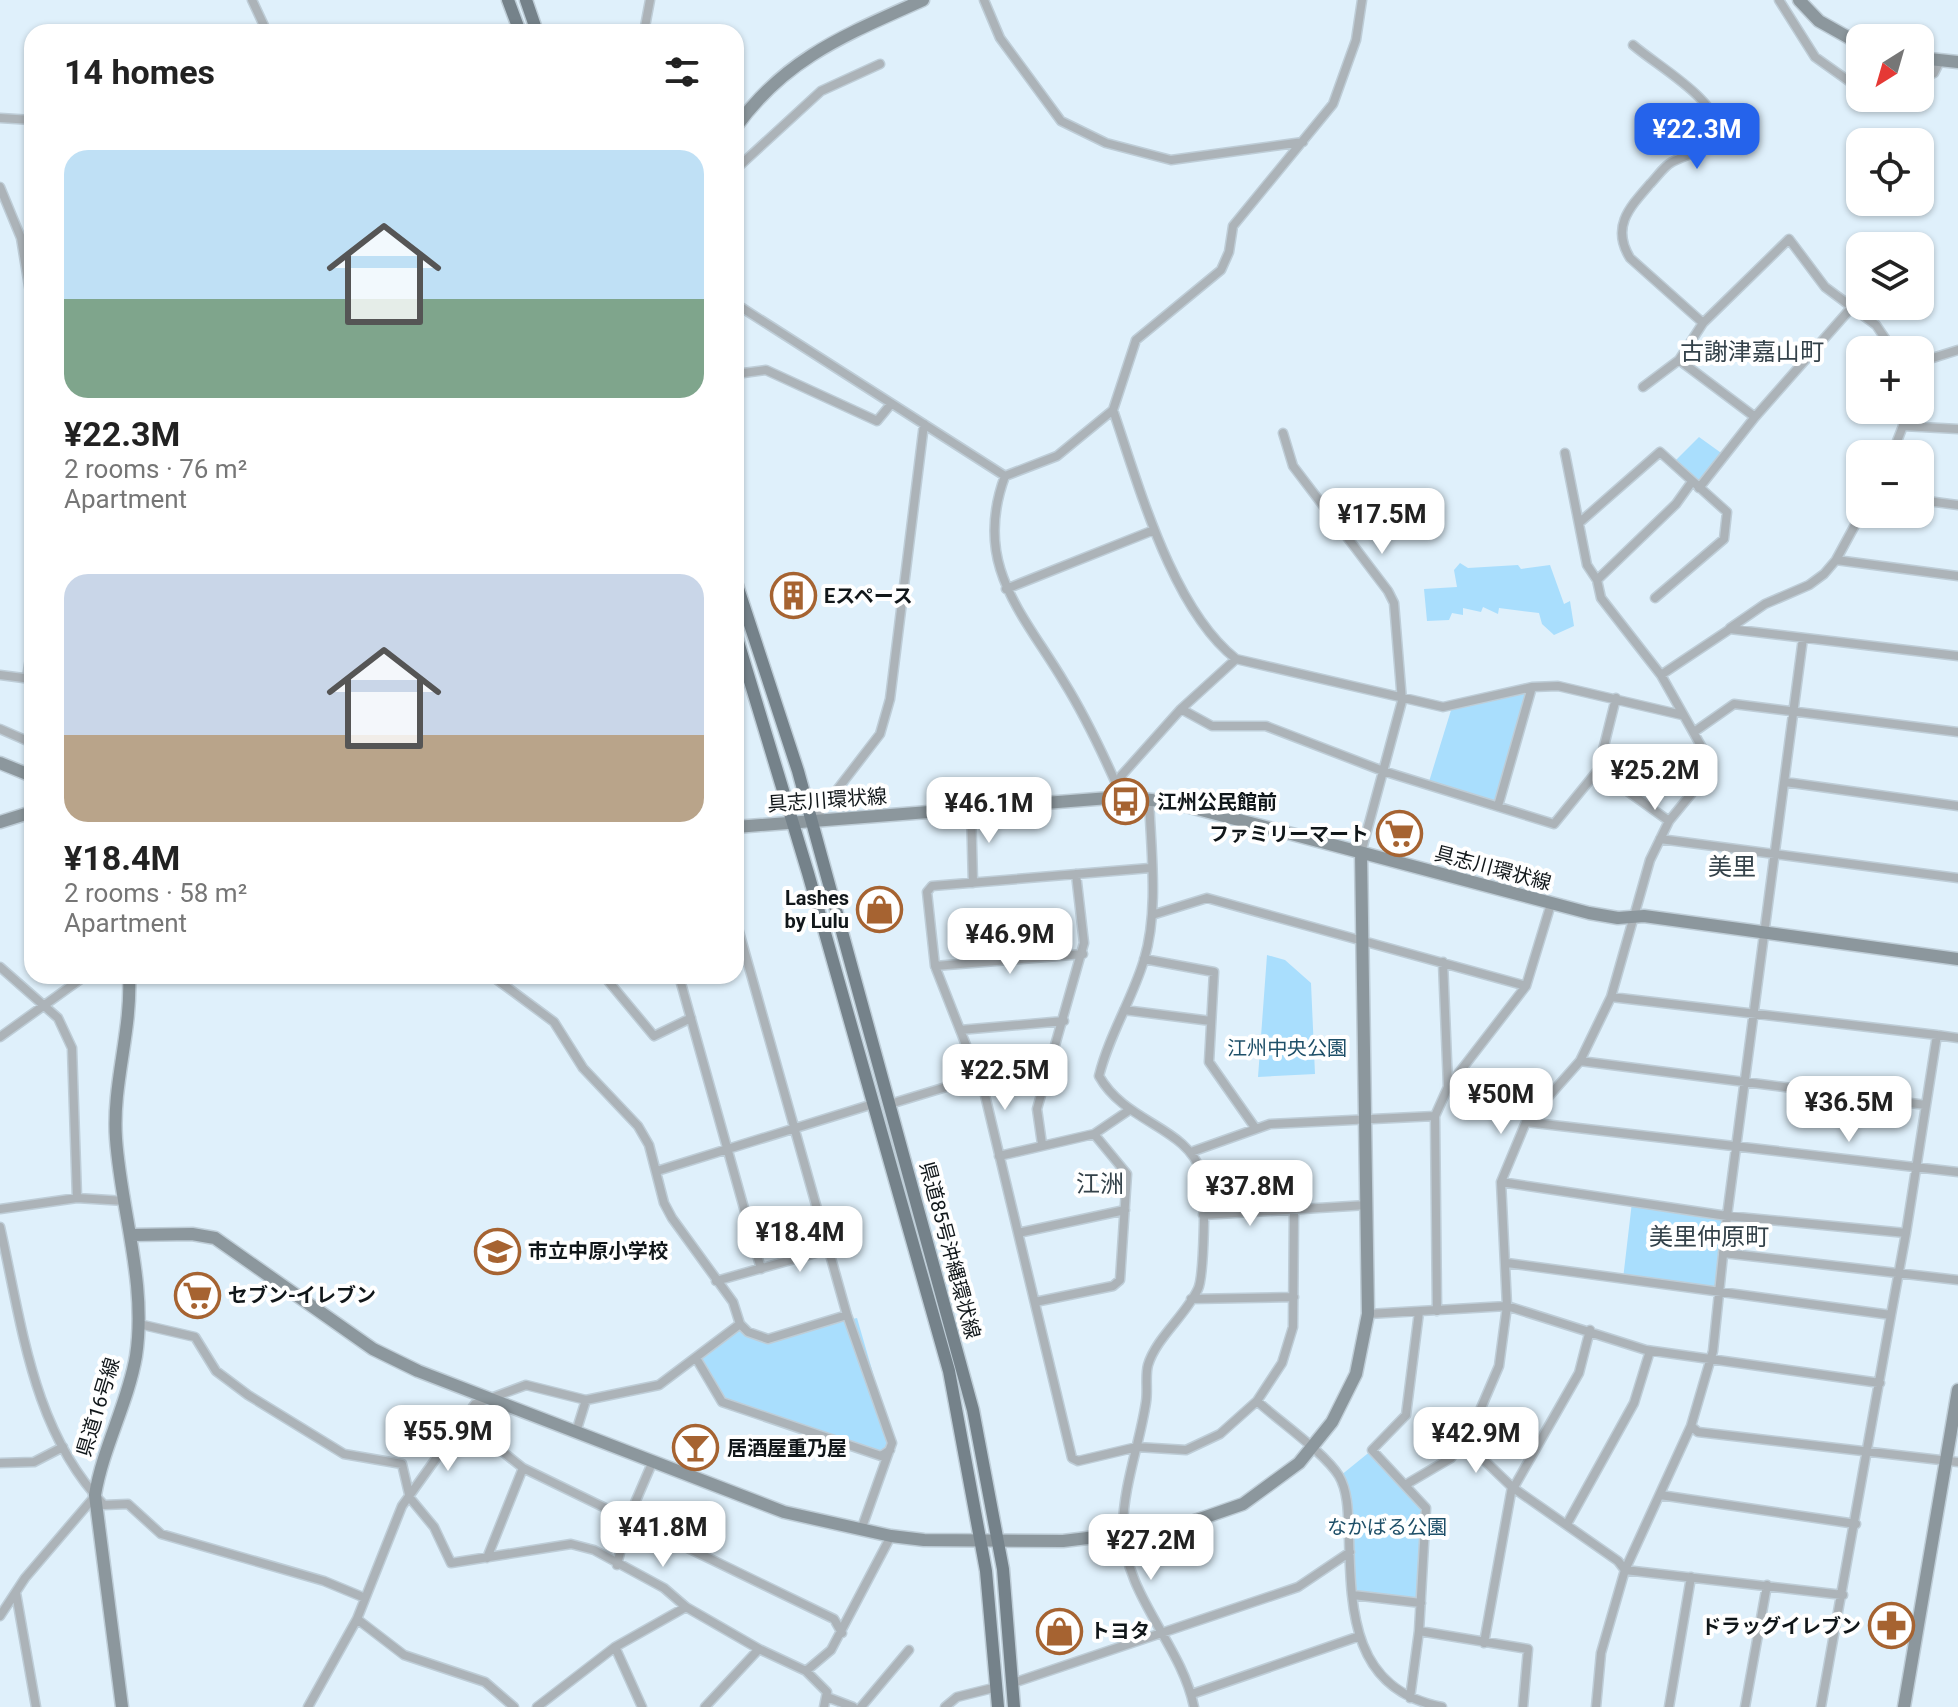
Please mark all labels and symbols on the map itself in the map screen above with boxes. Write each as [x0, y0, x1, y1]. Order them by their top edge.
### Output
north arrow [1846, 24, 1934, 112]
pin: ¥22.3M [1632, 103, 1762, 171]
district label: 古謝津嘉山町 [1680, 338, 1824, 366]
pin: ¥17.5M [1317, 488, 1447, 556]
building icon: Eスペース [769, 572, 817, 620]
place label: Eスペース [824, 584, 913, 608]
pin: ¥25.2M [1590, 744, 1720, 812]
pin: ¥46.1M [924, 777, 1054, 845]
bus stop icon: 江州公民館前 [1102, 778, 1150, 826]
street label: 具志川環状線 [766, 784, 888, 816]
place label: 江州公民館前 [1157, 790, 1277, 814]
supermarket icon: ファミリーマート [1376, 810, 1424, 858]
place label: ファミリーマート [1209, 822, 1369, 846]
street label: 具志川環状線 [1432, 841, 1554, 895]
district label: 美里 [1708, 853, 1756, 881]
place label: Lashes by Lulu [785, 886, 849, 933]
shop icon: Lashes by Lulu [856, 886, 904, 934]
pin: ¥46.9M [945, 908, 1075, 976]
park label: 江州中央公園 [1227, 1036, 1347, 1060]
pin: ¥22.5M [940, 1044, 1070, 1112]
pin: ¥50M [1454, 1068, 1548, 1136]
pin: ¥36.5M [1784, 1076, 1914, 1144]
street label: 県道85号沖縄環状線 [915, 1159, 985, 1341]
pin: ¥37.8M [1185, 1160, 1315, 1228]
district label: 江洲 [1076, 1170, 1124, 1198]
pin: ¥18.4M [735, 1206, 865, 1274]
district label: 美里仲原町 [1649, 1223, 1769, 1251]
school or university icon: 市立中原小学校 [473, 1227, 521, 1275]
place label: 市立中原小学校 [528, 1239, 668, 1263]
supermarket icon: セブン-イレブン [173, 1271, 221, 1319]
place label: セブン-イレブン [228, 1283, 376, 1307]
street label: 県道16号線 [72, 1354, 124, 1460]
pin: ¥55.9M [383, 1405, 513, 1473]
pin: ¥42.9M [1411, 1407, 1541, 1475]
bar icon: 居酒屋重乃屋 [672, 1424, 720, 1472]
place label: 居酒屋重乃屋 [727, 1436, 847, 1460]
pin: ¥41.8M [598, 1501, 728, 1569]
pin: ¥27.2M [1086, 1514, 1216, 1582]
park label: なかばる公園 [1327, 1515, 1447, 1539]
pharmacy icon: ドラッグイレブン [1868, 1602, 1916, 1650]
shop icon: トヨタ [1035, 1607, 1083, 1655]
place label: ドラッグイレブン [1701, 1614, 1861, 1638]
place label: トヨタ [1090, 1619, 1150, 1643]

